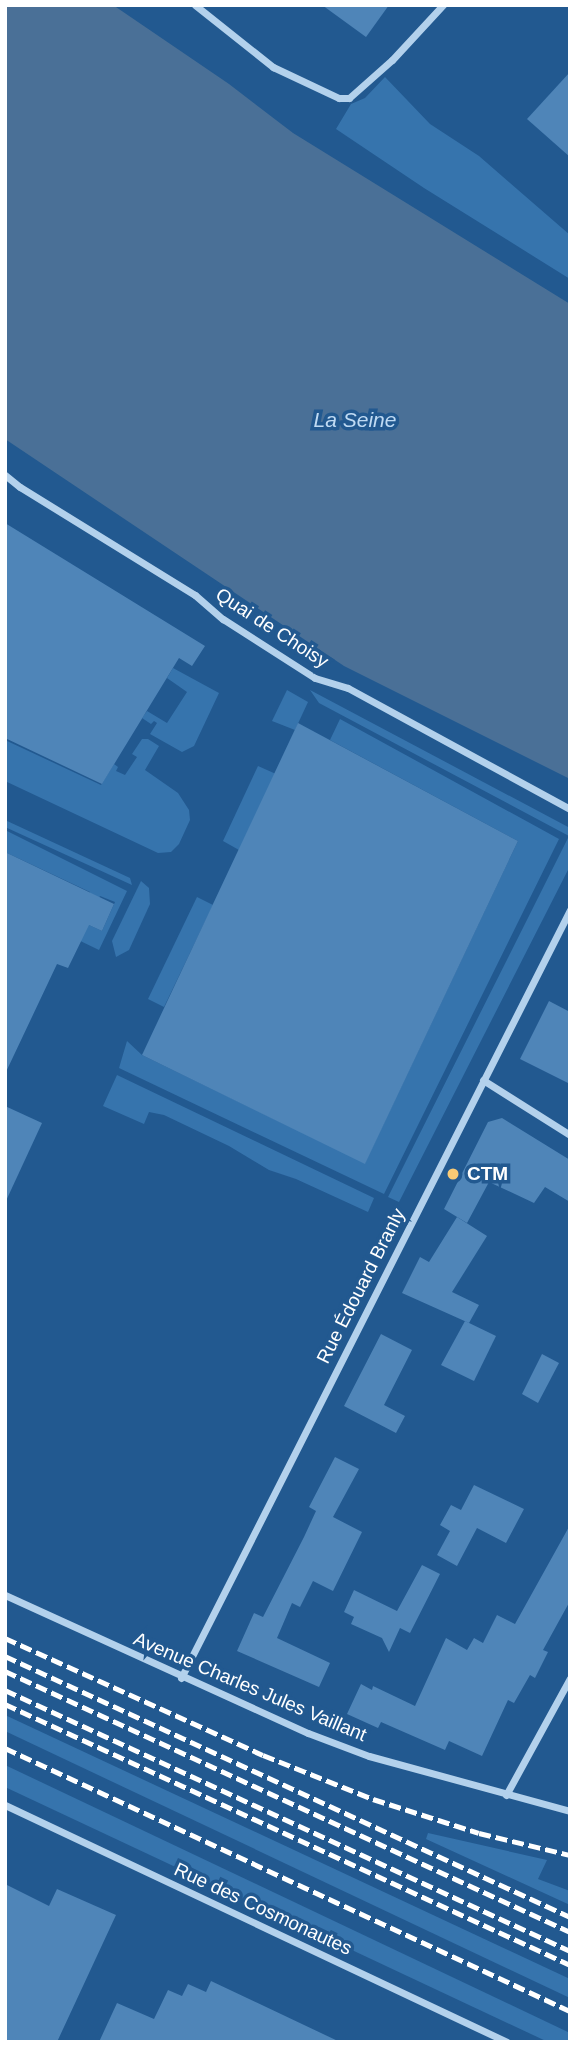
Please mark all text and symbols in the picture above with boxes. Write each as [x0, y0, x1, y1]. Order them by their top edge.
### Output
water label: La Seine [314, 407, 396, 433]
street label: Quai de Choisy [211, 583, 333, 673]
place label: CTM [467, 1163, 508, 1185]
marker: CTM [445, 1166, 461, 1182]
street label: Rue Édouard Branly [312, 1205, 410, 1367]
street label: Avenue Charles Jules Vaillant [130, 1628, 370, 1746]
street label: Rue des Cosmonautes [171, 1858, 355, 1960]

